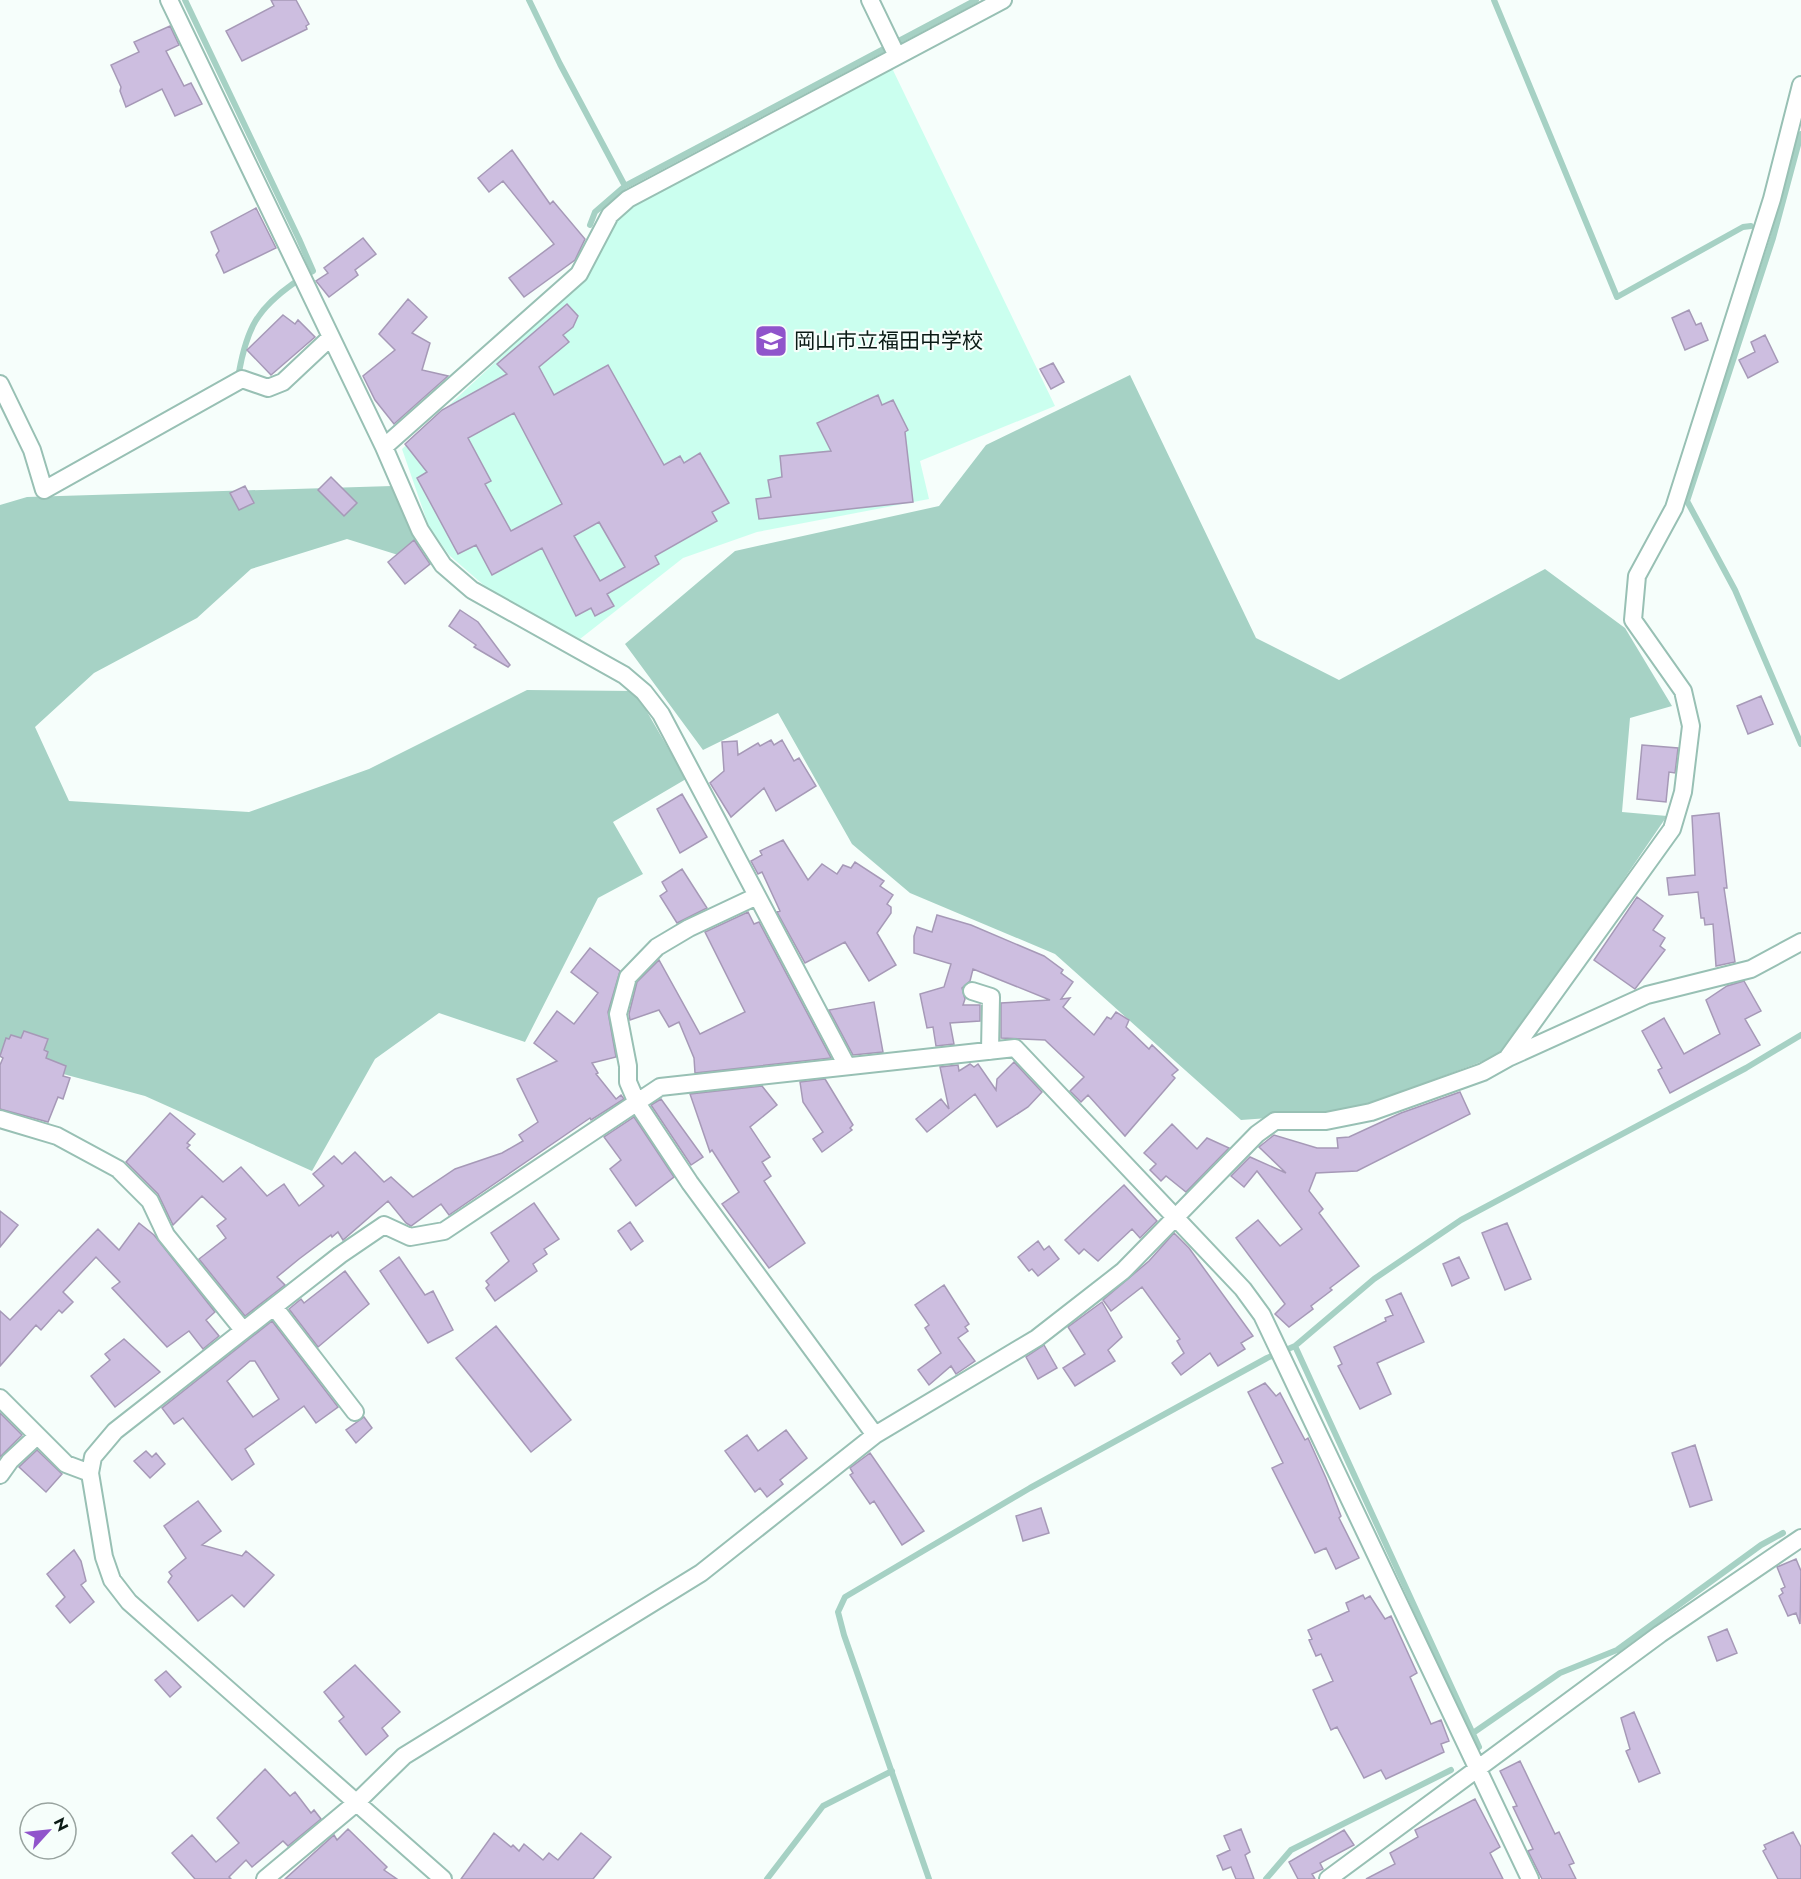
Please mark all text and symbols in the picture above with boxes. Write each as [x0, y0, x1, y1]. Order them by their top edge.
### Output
school or university icon: 岡山市立福田中学校 [753, 323, 789, 359]
place label: 岡山市立福田中学校 [794, 326, 983, 356]
north arrow [18, 1801, 78, 1861]
text: N [48, 1814, 74, 1835]

